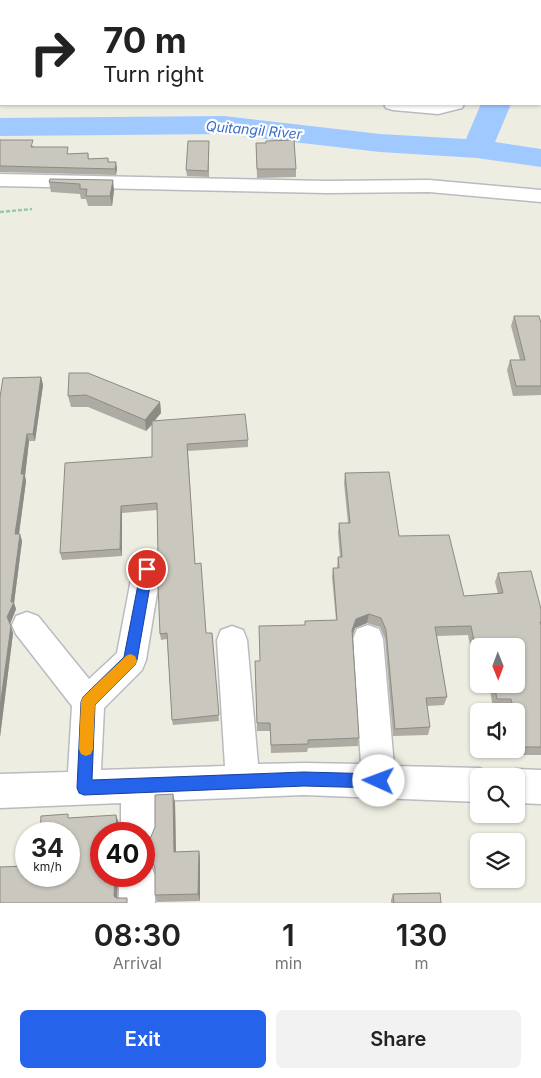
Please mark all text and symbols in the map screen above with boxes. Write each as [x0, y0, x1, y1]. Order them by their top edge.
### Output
text: 70 m [103, 19, 187, 61]
icon: right [20, 20, 85, 85]
text: Turn right [103, 61, 204, 87]
water label: Quitangil River [205, 117, 303, 142]
pin [126, 548, 168, 590]
icon: arrive [133, 555, 161, 583]
north arrow [470, 638, 525, 692]
map controls [470, 638, 525, 888]
button: sound [470, 703, 525, 758]
position arrow [352, 754, 404, 806]
button: search [470, 768, 525, 823]
speed limit sign: 40 [90, 822, 155, 887]
text: 34 [31, 833, 64, 863]
button: layers [470, 833, 525, 888]
text: km/h [33, 859, 62, 874]
text: 08:30 [94, 917, 181, 953]
text: 1 [282, 917, 295, 953]
text: 130 [396, 917, 447, 953]
text: Arrival [113, 953, 162, 973]
text: min [275, 953, 302, 973]
text: m [415, 953, 429, 973]
button: Exit [20, 1010, 266, 1068]
button: Share [276, 1010, 521, 1068]

